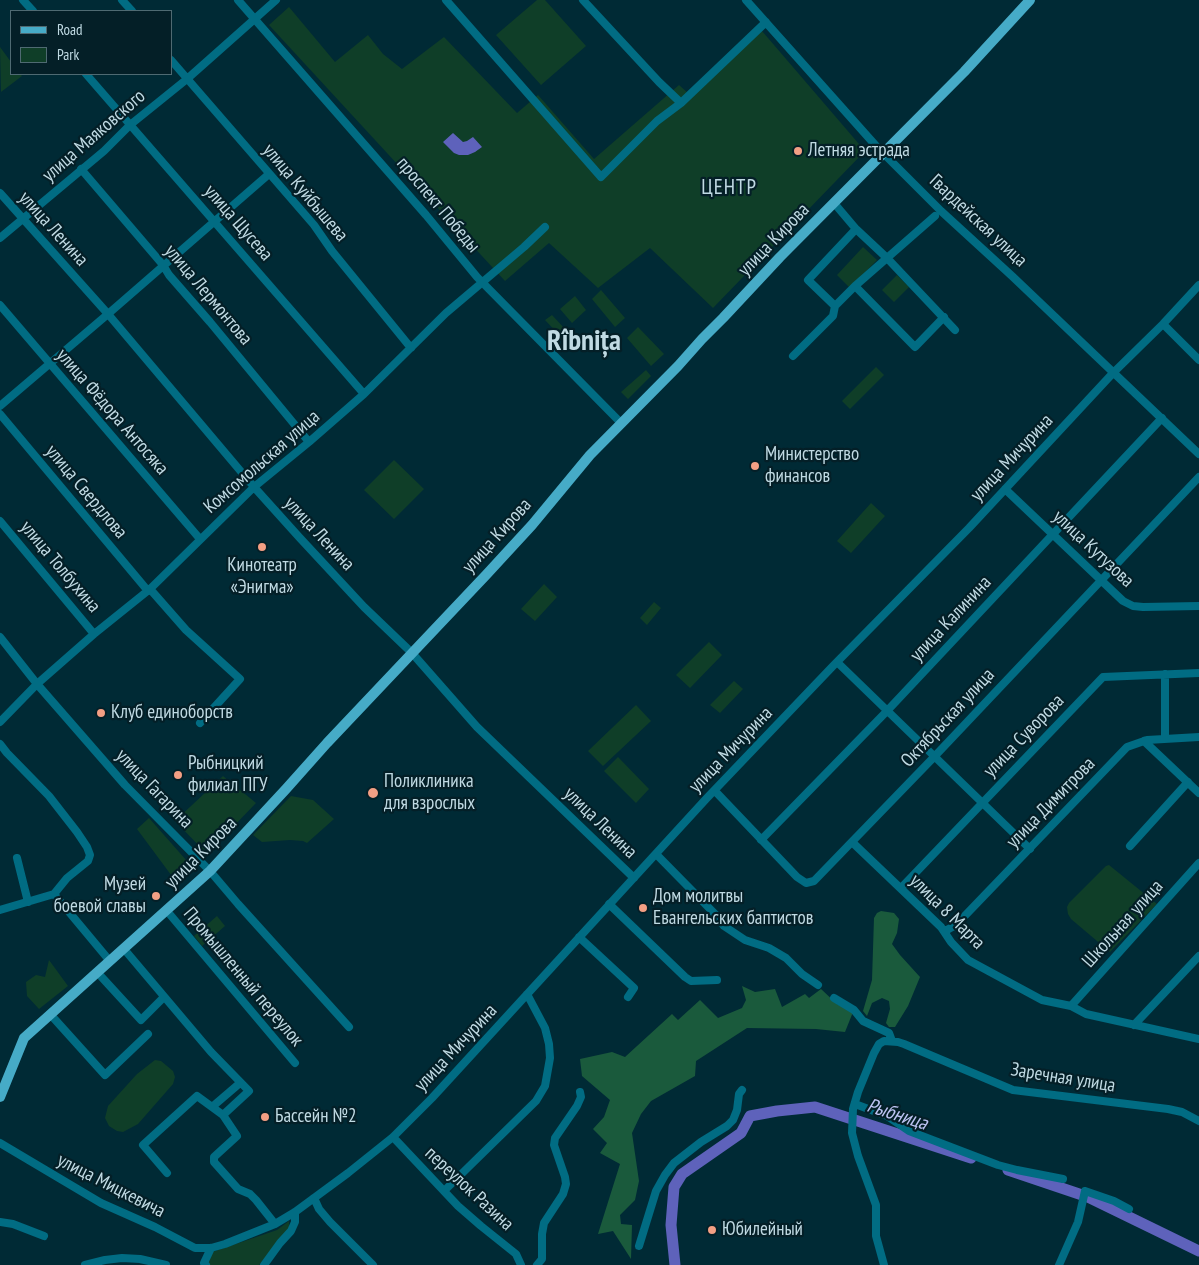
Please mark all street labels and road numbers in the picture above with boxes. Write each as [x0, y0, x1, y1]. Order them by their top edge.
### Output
street label: улица Маяковского [38, 85, 150, 187]
street label: улица Куйбышева [258, 139, 352, 247]
street label: проспект Победы [392, 153, 484, 257]
street label: Гвардейская улица [924, 170, 1032, 272]
street label: улица Щусева [199, 180, 277, 266]
street label: улица Ленина [13, 187, 93, 271]
street label: улица Кирова [734, 199, 814, 281]
street label: улица Лермонтова [159, 240, 257, 350]
street label: улица Фёдора Антосяка [51, 344, 173, 480]
street label: Комсомольская улица [199, 405, 325, 519]
street label: улица Мичурина [966, 410, 1058, 506]
street label: улица Свердлова [40, 440, 132, 544]
street label: улица Ленина [279, 492, 359, 576]
street label: улица Кирова [458, 494, 536, 578]
street label: улица Кутузова [1048, 506, 1138, 592]
street label: улица Толбухина [15, 517, 105, 617]
street label: улица Калинина [906, 572, 996, 666]
street label: Октябрьская улица [896, 664, 1000, 772]
street label: улица Суворова [979, 690, 1069, 782]
street label: улица Мичурина [684, 702, 778, 798]
street label: улица Гагарина [111, 745, 197, 833]
street label: улица Димитрова [1002, 753, 1100, 853]
street label: улица Ленина [559, 783, 641, 863]
street label: улица Кирова [160, 812, 242, 894]
street label: улица 8 Марта [905, 870, 989, 954]
street label: Школьная улица [1078, 876, 1168, 972]
street label: Промышленный переулок [178, 903, 308, 1051]
street label: улица Мичурина [410, 1000, 502, 1096]
street label: Заречная улица [1009, 1058, 1117, 1098]
street label: переулок Разина [420, 1142, 518, 1236]
street label: улица Мицкевича [53, 1149, 169, 1223]

